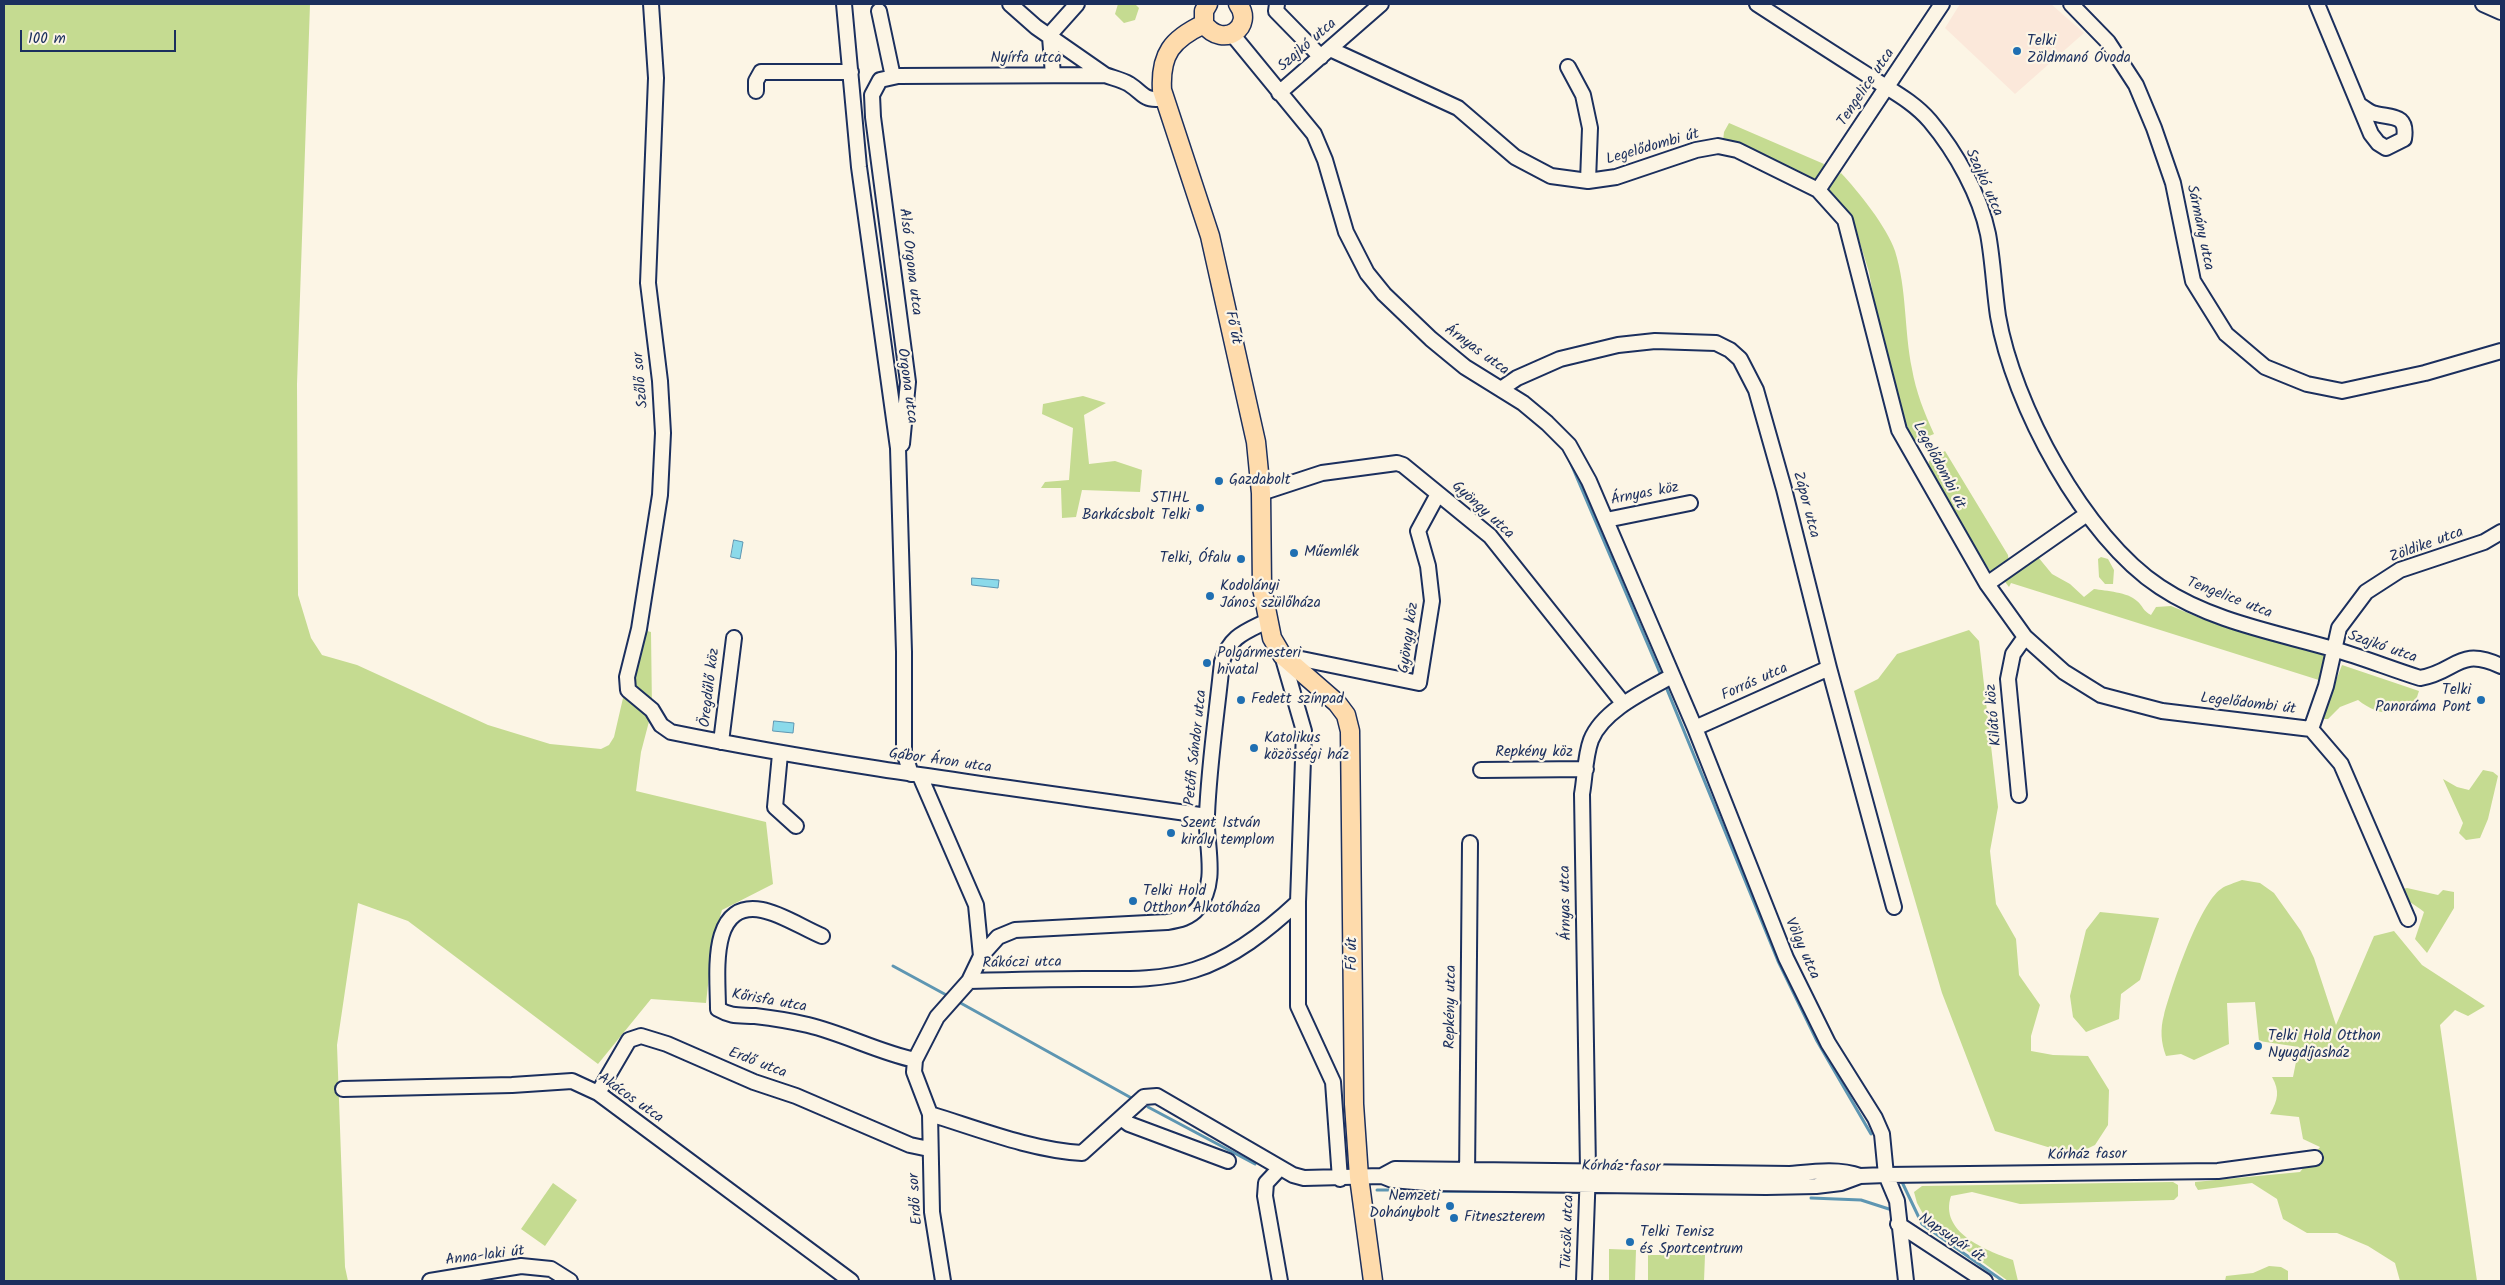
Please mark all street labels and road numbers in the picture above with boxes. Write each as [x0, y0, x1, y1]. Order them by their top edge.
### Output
street label: Szajkó utca [1275, 16, 1341, 76]
street label: Tengelice utca [1834, 46, 1900, 130]
street label: Nyírfa utca [990, 50, 1062, 68]
street label: Legelődombi út [1604, 126, 1702, 170]
street label: Szajkó utca [1960, 146, 2006, 220]
street label: Sármány utca [2181, 184, 2217, 272]
street label: Alsó Orgona utca [893, 207, 925, 317]
street label: Fő út [1220, 310, 1244, 346]
street label: Árnyas utca [1440, 322, 1512, 380]
street label: Orgona utca [892, 347, 920, 425]
street label: Szőlő sor [631, 351, 653, 409]
street label: Legelődombi út [1908, 419, 1968, 513]
street label: Zápor utca [1787, 470, 1823, 540]
street label: Gyöngy utca [1447, 478, 1517, 544]
street label: Árnyas köz [1609, 480, 1681, 510]
street label: Zöldike utca [2388, 524, 2466, 568]
street label: Tengelice utca [2184, 574, 2274, 624]
street label: Gyöngy köz [1396, 601, 1424, 675]
street label: Szajkó utca [2345, 628, 2419, 668]
street label: Öregdűlő köz [697, 647, 725, 729]
street label: Forrás utca [1719, 660, 1791, 706]
street label: Kilátó köz [1983, 683, 2007, 747]
street label: Petőfi Sándor utca [1182, 689, 1212, 807]
street label: Legelődombi út [2199, 690, 2297, 720]
street label: Repkény köz [1495, 744, 1573, 762]
street label: Gábor Áron utca [887, 746, 993, 778]
street label: Árnyas utca [1557, 865, 1577, 941]
street label: Völgy utca [1779, 915, 1823, 983]
street label: Fő út [1344, 937, 1362, 971]
street label: Rákóczi utca [982, 954, 1062, 974]
street label: Repkény utca [1442, 965, 1462, 1049]
street label: Kőrisfa utca [730, 987, 808, 1017]
street label: Erdő utca [725, 1045, 789, 1083]
street label: Akácos utca [594, 1070, 666, 1128]
street label: Kórház fasor [2047, 1146, 2127, 1166]
street label: Kórház fasor [1581, 1158, 1661, 1178]
street label: Erdő sor [906, 1172, 928, 1226]
street label: Tücsök utca [1559, 1194, 1579, 1270]
street label: Napsugár út [1914, 1210, 1988, 1268]
street label: Anna-laki út [445, 1243, 525, 1271]

